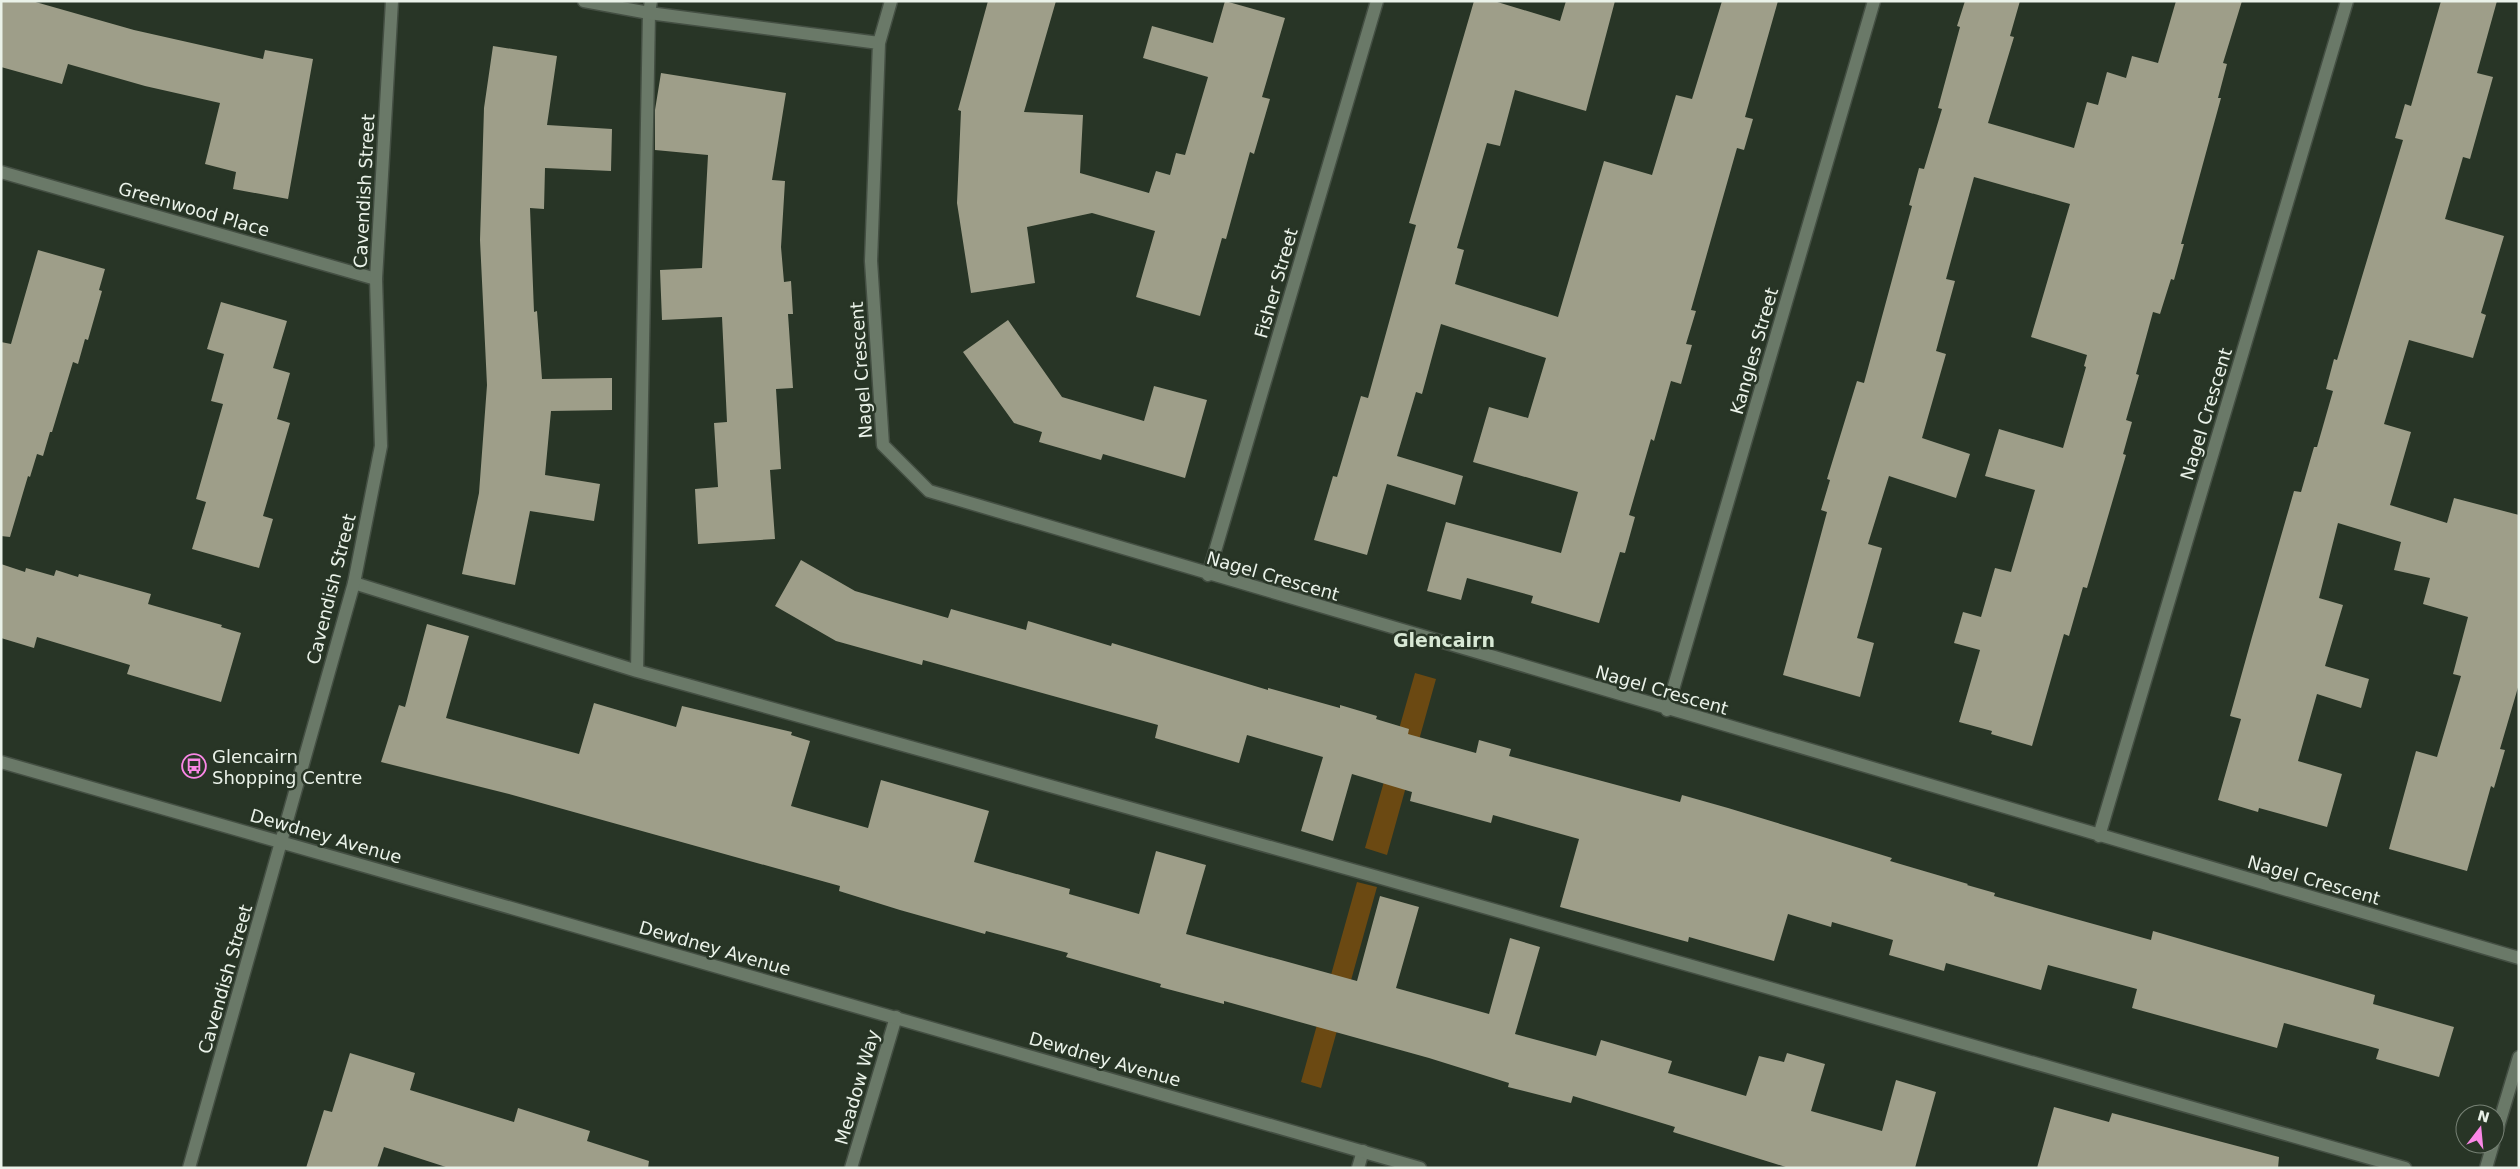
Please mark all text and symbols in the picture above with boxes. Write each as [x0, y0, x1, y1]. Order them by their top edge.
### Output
street label: Cavendish Street [349, 113, 379, 269]
street label: Greenwood Place [116, 177, 272, 241]
street label: Fisher Street [1250, 225, 1302, 341]
street label: Kangles Street [1726, 285, 1782, 417]
street label: Nagel Crescent [846, 301, 876, 439]
street label: Nagel Crescent [2176, 345, 2236, 483]
street label: Cavendish Street [302, 512, 360, 666]
street label: Nagel Crescent [1204, 547, 1342, 605]
district label: Glencairn [1393, 629, 1495, 651]
street label: Nagel Crescent [1593, 661, 1731, 719]
place label: Glencairn Shopping Centre [212, 746, 362, 788]
bus stop icon: Glencairn Shopping Centre [181, 753, 207, 779]
street label: Dewdney Avenue [248, 804, 404, 868]
street label: Nagel Crescent [2245, 851, 2383, 909]
street label: Cavendish Street [194, 902, 256, 1056]
street label: Dewdney Avenue [637, 916, 793, 980]
street label: Meadow Way [831, 1027, 884, 1147]
street label: Dewdney Avenue [1027, 1027, 1183, 1091]
north arrow [2455, 1104, 2505, 1154]
text: N [2476, 1107, 2491, 1126]

